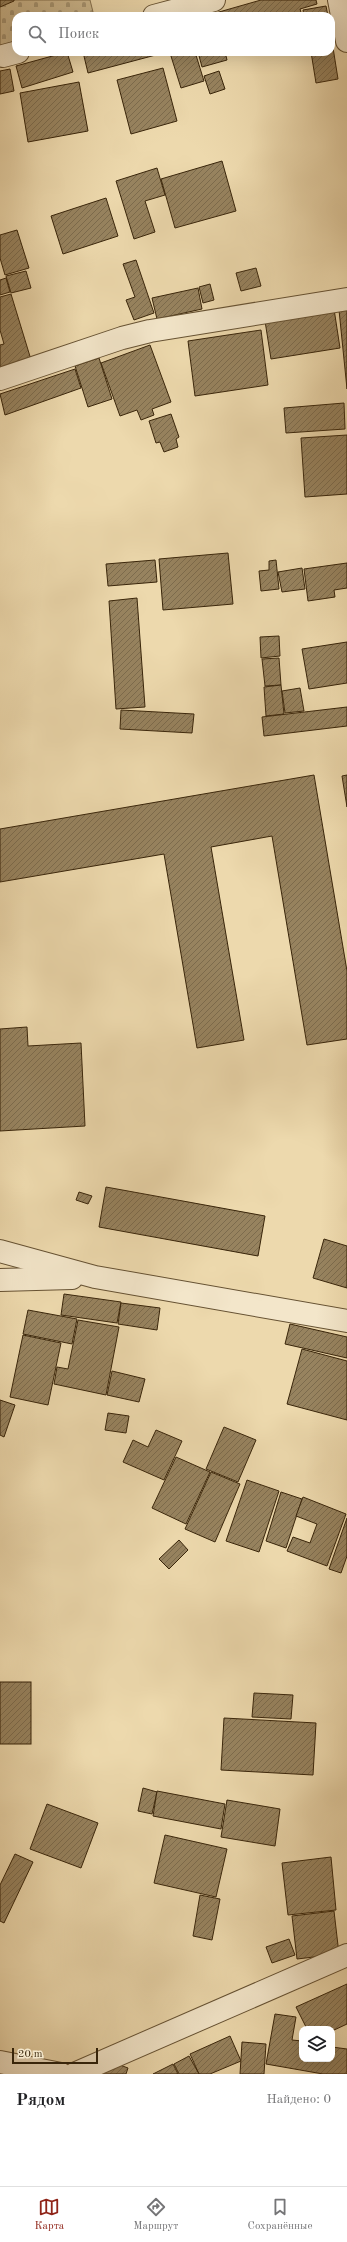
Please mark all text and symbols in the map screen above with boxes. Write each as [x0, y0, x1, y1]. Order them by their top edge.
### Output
search box [12, 12, 335, 56]
icon: search [26, 23, 48, 45]
text: Поиск [58, 27, 99, 42]
map controls [299, 2026, 335, 2062]
button: layers [299, 2026, 335, 2062]
scale bar [12, 2046, 98, 2065]
text: 20 m [18, 2049, 43, 2060]
text: Рядом [16, 2092, 65, 2109]
text: Найдено: 0 [267, 2093, 331, 2106]
tab: Карта [35, 2196, 64, 2234]
tab: Маршрут [133, 2196, 179, 2234]
tab: Сохранённые [248, 2196, 312, 2234]

